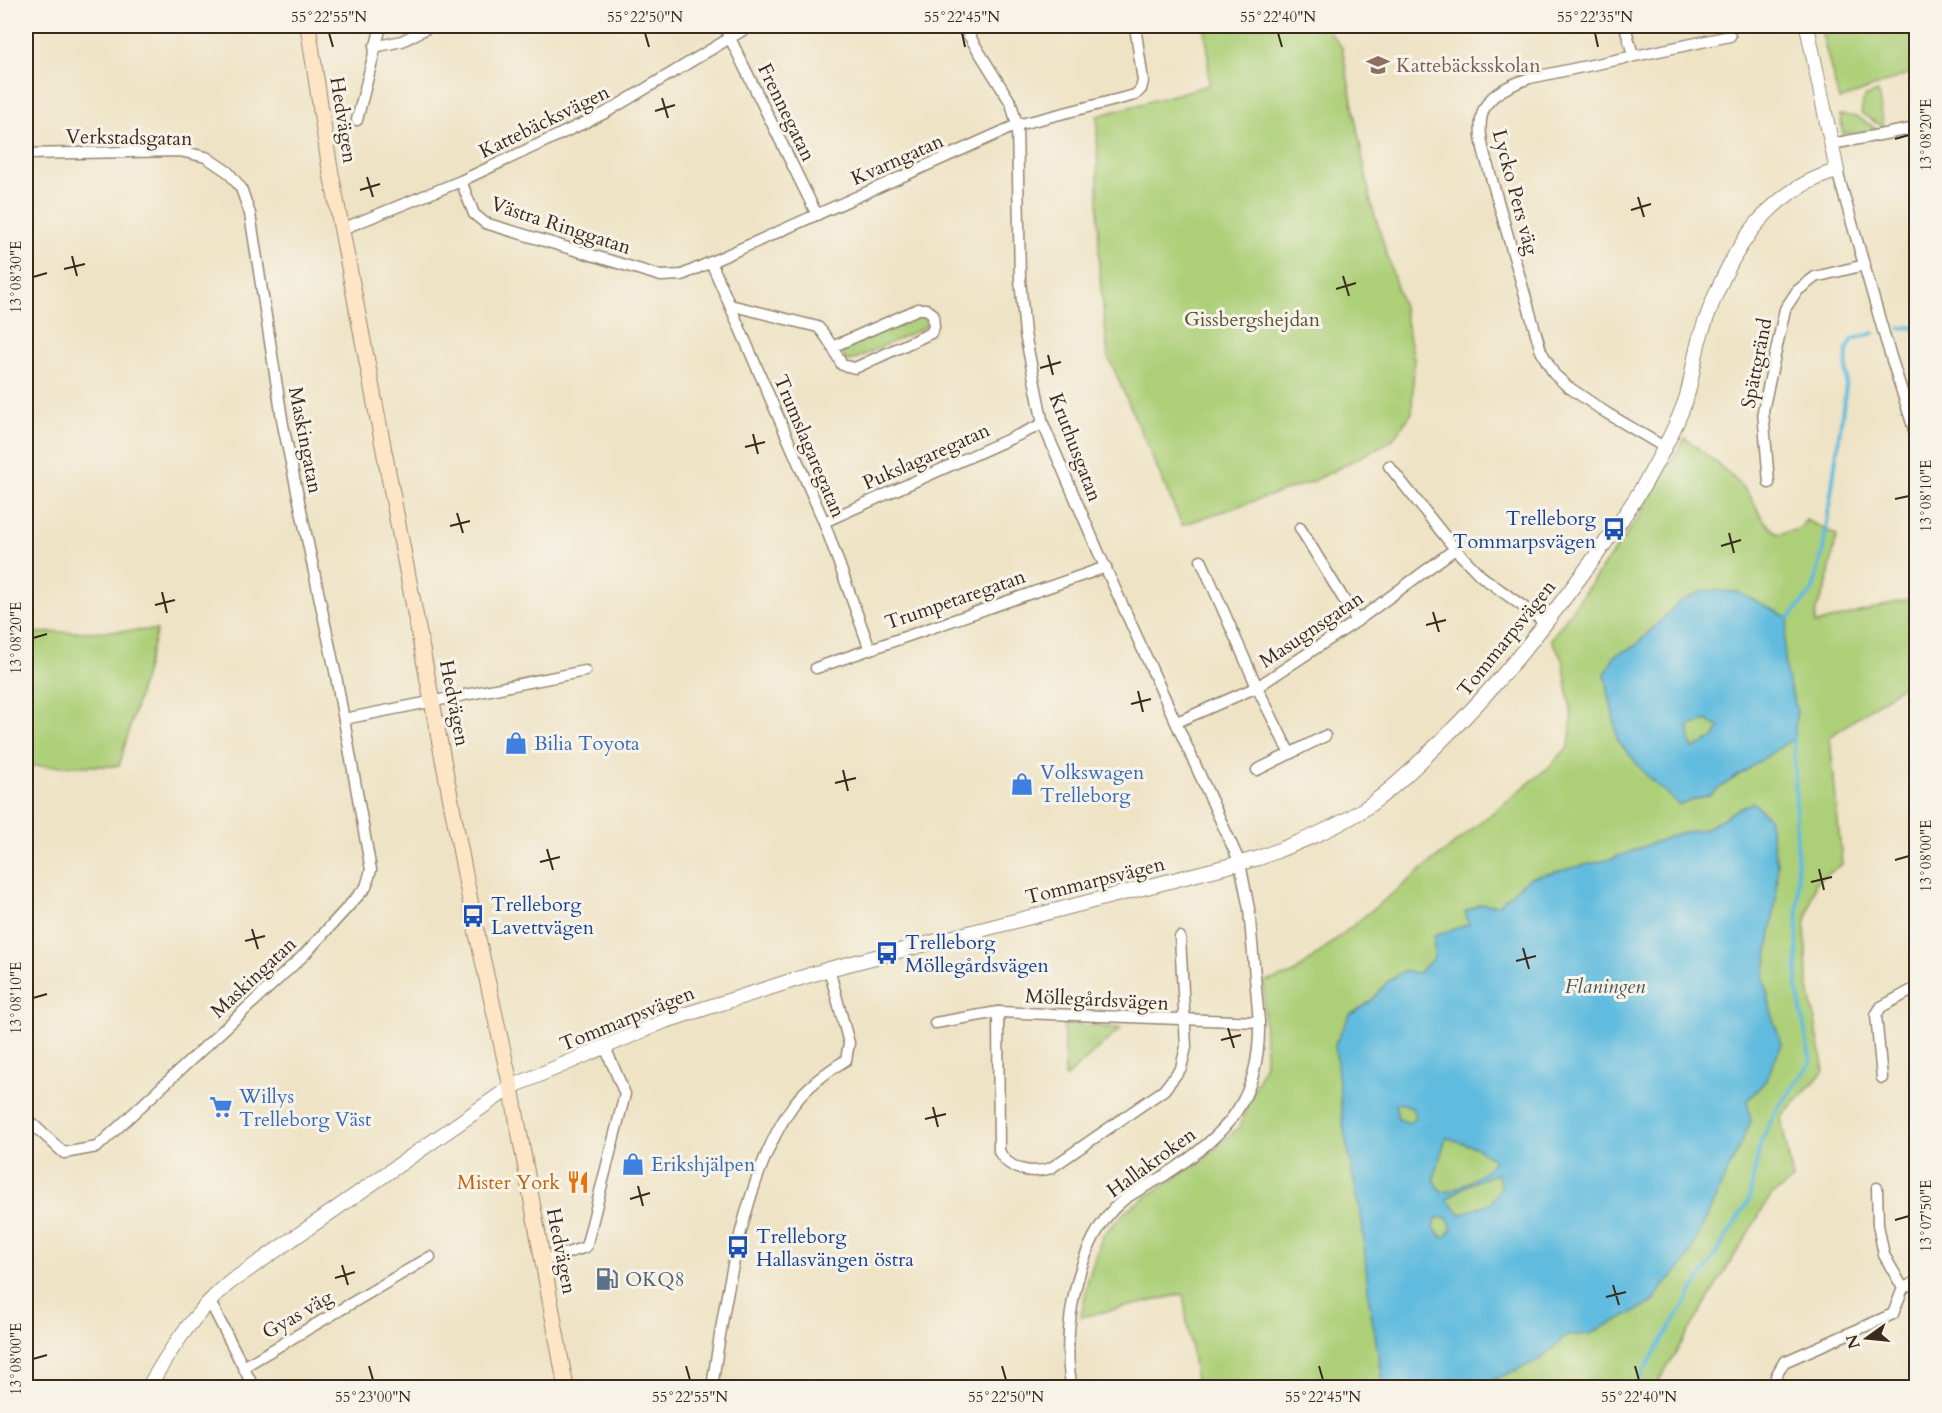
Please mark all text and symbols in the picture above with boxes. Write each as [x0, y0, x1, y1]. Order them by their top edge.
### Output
text: 55°22'55"N [291, 7, 367, 27]
text: 55°22'50"N [607, 7, 683, 27]
text: 55°22'45"N [924, 7, 1000, 27]
text: 55°22'40"N [1240, 7, 1316, 27]
text: 55°22'35"N [1557, 7, 1633, 27]
school or university icon: Kattebäcksskolan [1365, 52, 1391, 78]
place label: Kattebäcksskolan [1396, 52, 1541, 79]
street label: Frennegatan [751, 59, 822, 166]
street label: Hedvägen [323, 75, 364, 166]
street label: Kattebäcksvägen [475, 78, 614, 165]
text: 13°08'20"E [1916, 99, 1936, 171]
street label: Verkstadsgatan [65, 123, 193, 152]
street label: Lycko Pers väg [1486, 126, 1545, 259]
street label: Kvarngatan [847, 127, 948, 192]
street label: Västra Ringgatan [487, 190, 635, 261]
text: 13°08'30"E [6, 241, 26, 313]
park label: Gissbergshejdan [1184, 306, 1321, 333]
street label: Spättgränd [1735, 315, 1779, 411]
street label: Trumslagaregatan [767, 371, 852, 522]
street label: Maskingatan [282, 384, 329, 496]
street label: Kruthusgatan [1042, 389, 1109, 506]
street label: Pukslagaregatan [858, 416, 995, 497]
text: 13°08'10"E [1916, 460, 1936, 532]
place label: Trelleborg Tommarpsvägen [1453, 505, 1597, 555]
bus stop icon: Trelleborg Tommarpsvägen [1601, 516, 1627, 542]
street label: Trumpetaregatan [881, 563, 1030, 636]
street label: Tommarpsvägen [1451, 574, 1562, 702]
street label: Masugnsgatan [1254, 584, 1369, 674]
text: 13°08'20"E [6, 602, 26, 674]
street label: Hedvägen [433, 658, 476, 749]
shop icon: Bilia Toyota [503, 730, 529, 756]
place label: Bilia Toyota [534, 730, 640, 757]
place label: Volkswagen Trelleborg [1040, 759, 1145, 809]
shop icon: Volkswagen Trelleborg [1009, 771, 1035, 797]
text: 13°08'00"E [1916, 820, 1936, 892]
street label: Tommarpsvägen [1022, 850, 1168, 911]
place label: Trelleborg Lavettvägen [491, 891, 595, 941]
bus stop icon: Trelleborg Lavettvägen [460, 903, 486, 929]
place label: Trelleborg Möllegårdsvägen [905, 929, 1050, 979]
street label: Maskingatan [205, 930, 303, 1024]
bus stop icon: Trelleborg Möllegårdsvägen [874, 940, 900, 966]
text: 13°08'10"E [6, 962, 26, 1034]
water label: Flaningen [1565, 972, 1646, 1001]
street label: Tommarpsvägen [556, 979, 699, 1058]
street label: Möllegårdsvägen [1024, 982, 1170, 1017]
place label: Willys Trelleborg Väst [238, 1083, 372, 1133]
supermarket icon: Willys Trelleborg Väst [208, 1094, 234, 1120]
street label: Hallakroken [1101, 1121, 1202, 1204]
shop icon: Erikshjälpen [620, 1151, 646, 1177]
place label: Erikshjälpen [651, 1151, 756, 1178]
place label: Mister York [457, 1169, 560, 1196]
restaurant icon: Mister York [565, 1169, 591, 1195]
text: 13°07'50"E [1916, 1180, 1936, 1252]
street label: Hedvägen [540, 1206, 583, 1297]
place label: Trelleborg Hallasvängen östra [756, 1223, 914, 1273]
bus stop icon: Trelleborg Hallasvängen östra [725, 1234, 751, 1260]
fuel station icon: OKQ8 [594, 1266, 620, 1292]
place label: OKQ8 [625, 1266, 685, 1293]
street label: Gyas väg [257, 1283, 338, 1345]
north arrow [1837, 1308, 1897, 1368]
text: 13°08'00"E [6, 1323, 26, 1395]
text: N [1841, 1332, 1866, 1351]
text: 55°23'00"N [335, 1387, 411, 1407]
text: 55°22'55"N [652, 1387, 728, 1407]
text: 55°22'50"N [968, 1387, 1044, 1407]
text: 55°22'45"N [1285, 1387, 1361, 1407]
text: 55°22'40"N [1601, 1387, 1677, 1407]

